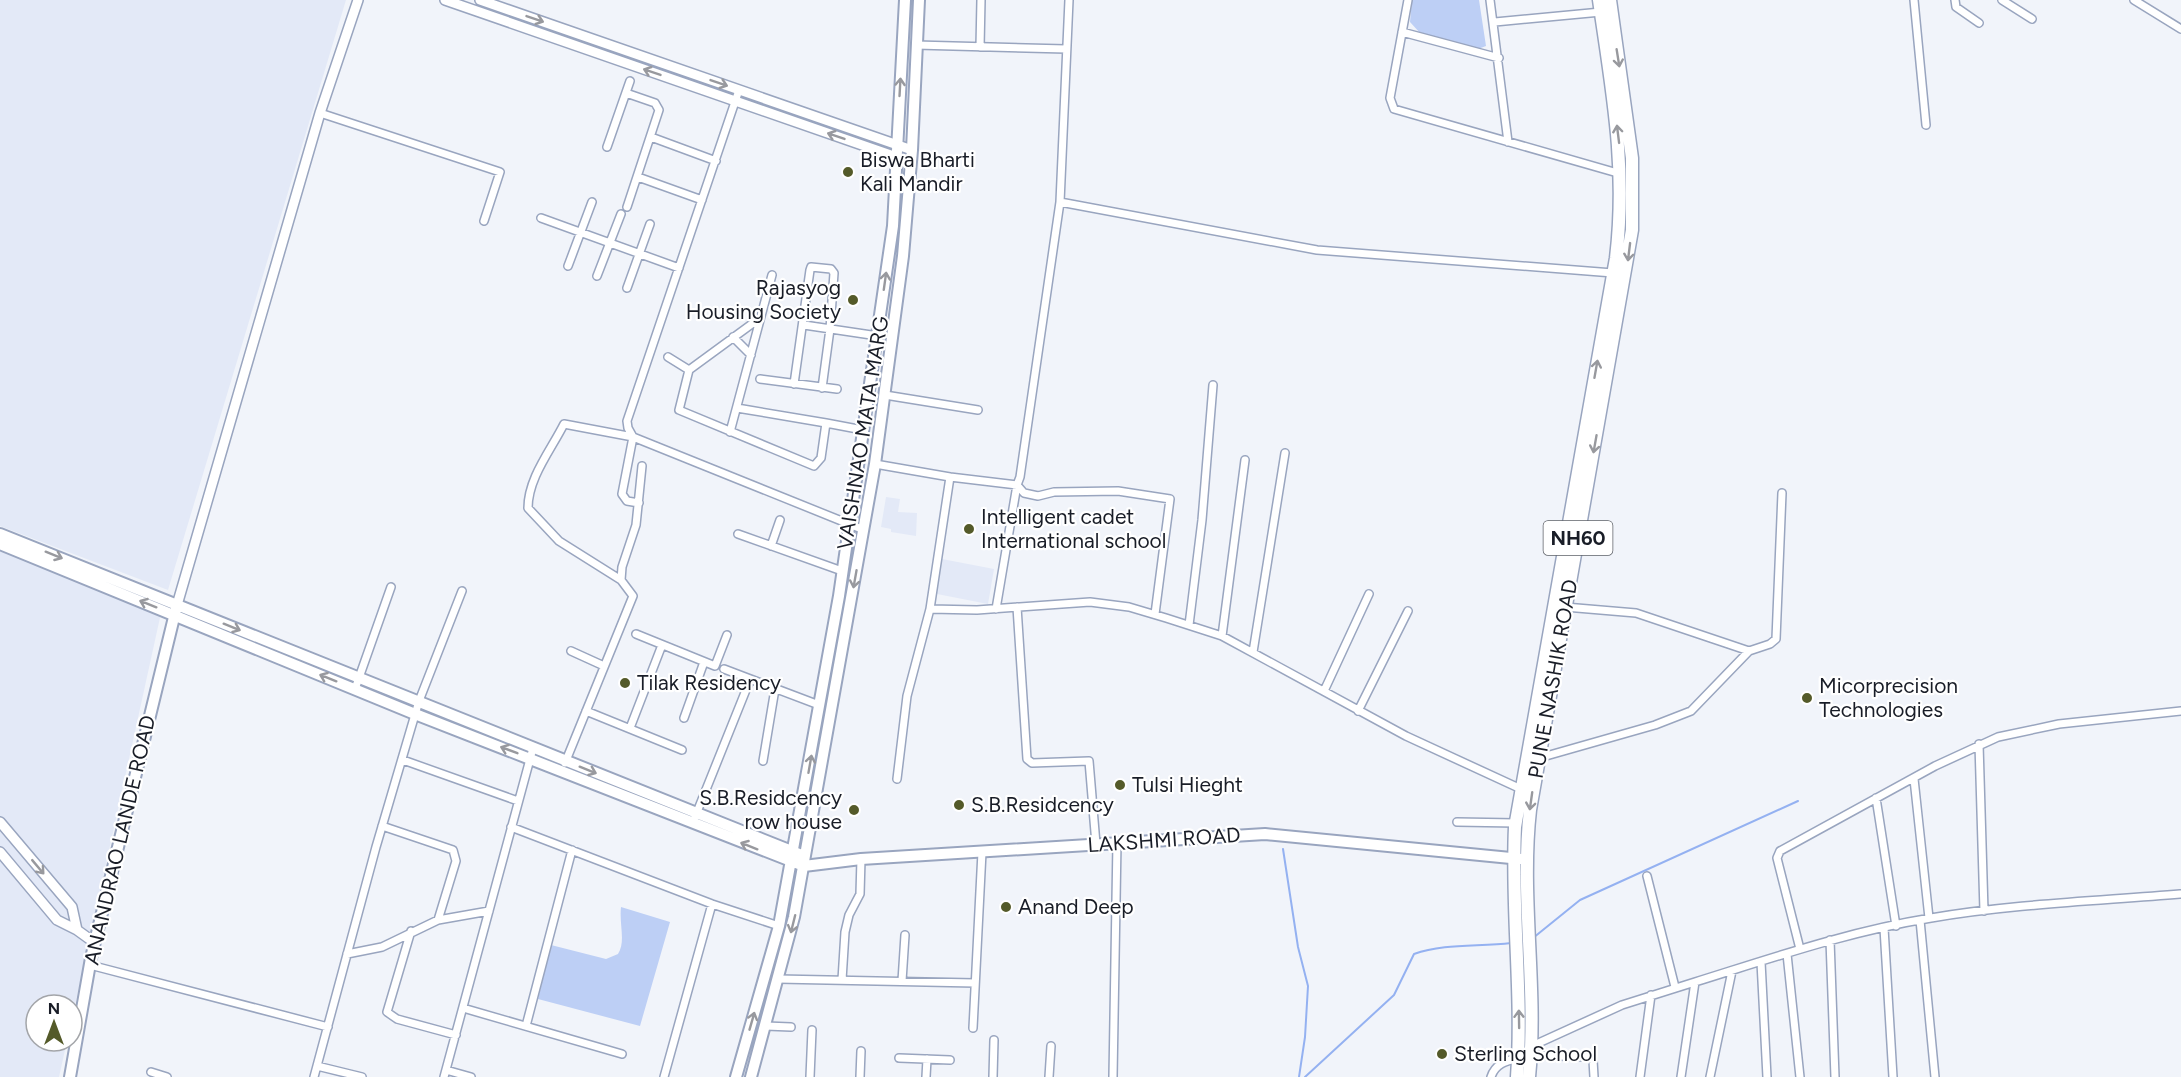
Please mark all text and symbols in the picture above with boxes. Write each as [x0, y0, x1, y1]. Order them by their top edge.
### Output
one-way arrow [525, 15, 544, 26]
one-way arrow [1613, 47, 1624, 67]
one-way arrow [643, 65, 662, 76]
one-way arrow [895, 77, 906, 97]
one-way arrow [710, 78, 728, 89]
one-way arrow [1613, 125, 1624, 144]
one-way arrow [827, 130, 846, 141]
place label: Biswa Bharti Kali Mandir [860, 147, 975, 196]
marker: Biswa Bharti Kali Mandir [841, 165, 855, 179]
one-way arrow [1623, 241, 1634, 261]
one-way arrow [880, 272, 891, 292]
place label: Rajasyog Housing Society [686, 275, 841, 324]
marker: Rajasyog Housing Society [846, 293, 860, 307]
street label: VAISHNAO MATA MARG [832, 314, 893, 551]
one-way arrow [1591, 360, 1602, 379]
one-way arrow [1589, 433, 1600, 453]
place label: Intelligent cadet International school [981, 504, 1166, 553]
road number: NH60 [1544, 521, 1612, 555]
marker: Intelligent cadet International school [962, 522, 976, 536]
one-way arrow [45, 551, 63, 562]
one-way arrow [849, 569, 860, 589]
street label: PUNE NASHIK ROAD [1523, 577, 1582, 780]
one-way arrow [139, 598, 158, 609]
one-way arrow [222, 622, 240, 633]
place label: Tilak Residency [637, 670, 781, 695]
one-way arrow [319, 672, 338, 683]
place label: Micorprecision Technologies [1819, 673, 1958, 722]
marker: Tilak Residency [618, 676, 632, 690]
marker: Micorprecision Technologies [1800, 691, 1814, 705]
street label: ANANDRAO LANDE ROAD [79, 713, 160, 967]
one-way arrow [501, 744, 519, 755]
one-way arrow [805, 755, 816, 775]
one-way arrow [578, 765, 596, 776]
place label: Tulsi Hieght [1132, 772, 1243, 797]
marker: Tulsi Hieght [1113, 778, 1127, 792]
place label: S.B.Residcency row house [699, 785, 842, 834]
one-way arrow [1526, 791, 1537, 810]
place label: S.B.Residcency [971, 792, 1114, 817]
marker: S.B.Residcency [952, 798, 966, 812]
marker: S.B.Residcency row house [847, 803, 861, 817]
street label: LAKSHMI ROAD [1087, 822, 1241, 857]
one-way arrow [740, 840, 758, 851]
one-way arrow [31, 859, 44, 875]
place label: Anand Deep [1018, 894, 1134, 919]
marker: Anand Deep [999, 900, 1013, 914]
one-way arrow [786, 914, 798, 933]
north arrow [24, 993, 84, 1053]
text: N [48, 999, 60, 1018]
one-way arrow [1513, 1009, 1525, 1029]
one-way arrow [747, 1012, 758, 1031]
place label: Sterling School [1454, 1041, 1597, 1066]
marker: Sterling School [1435, 1047, 1449, 1061]

